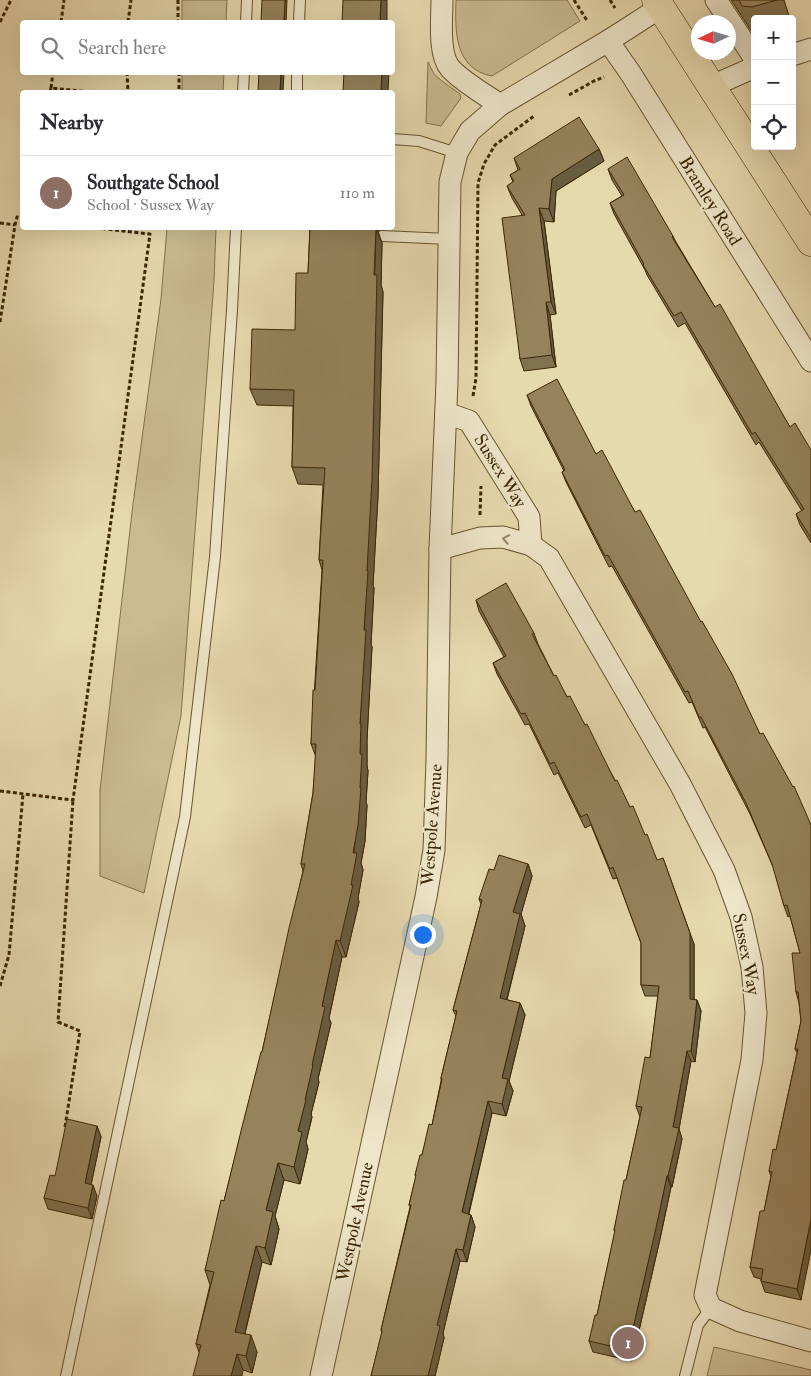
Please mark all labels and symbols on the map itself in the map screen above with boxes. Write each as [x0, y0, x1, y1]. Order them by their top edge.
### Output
north arrow [691, 15, 736, 60]
street label: Bramley Road [673, 152, 747, 250]
street label: Sussex Way [468, 430, 532, 513]
one-way arrow [501, 534, 510, 545]
street label: Westpole Avenue [416, 763, 448, 888]
street label: Sussex Way [727, 911, 765, 998]
your location [410, 922, 436, 948]
street label: Westpole Avenue [331, 1160, 379, 1285]
pin: 1 [612, 1324, 644, 1362]

